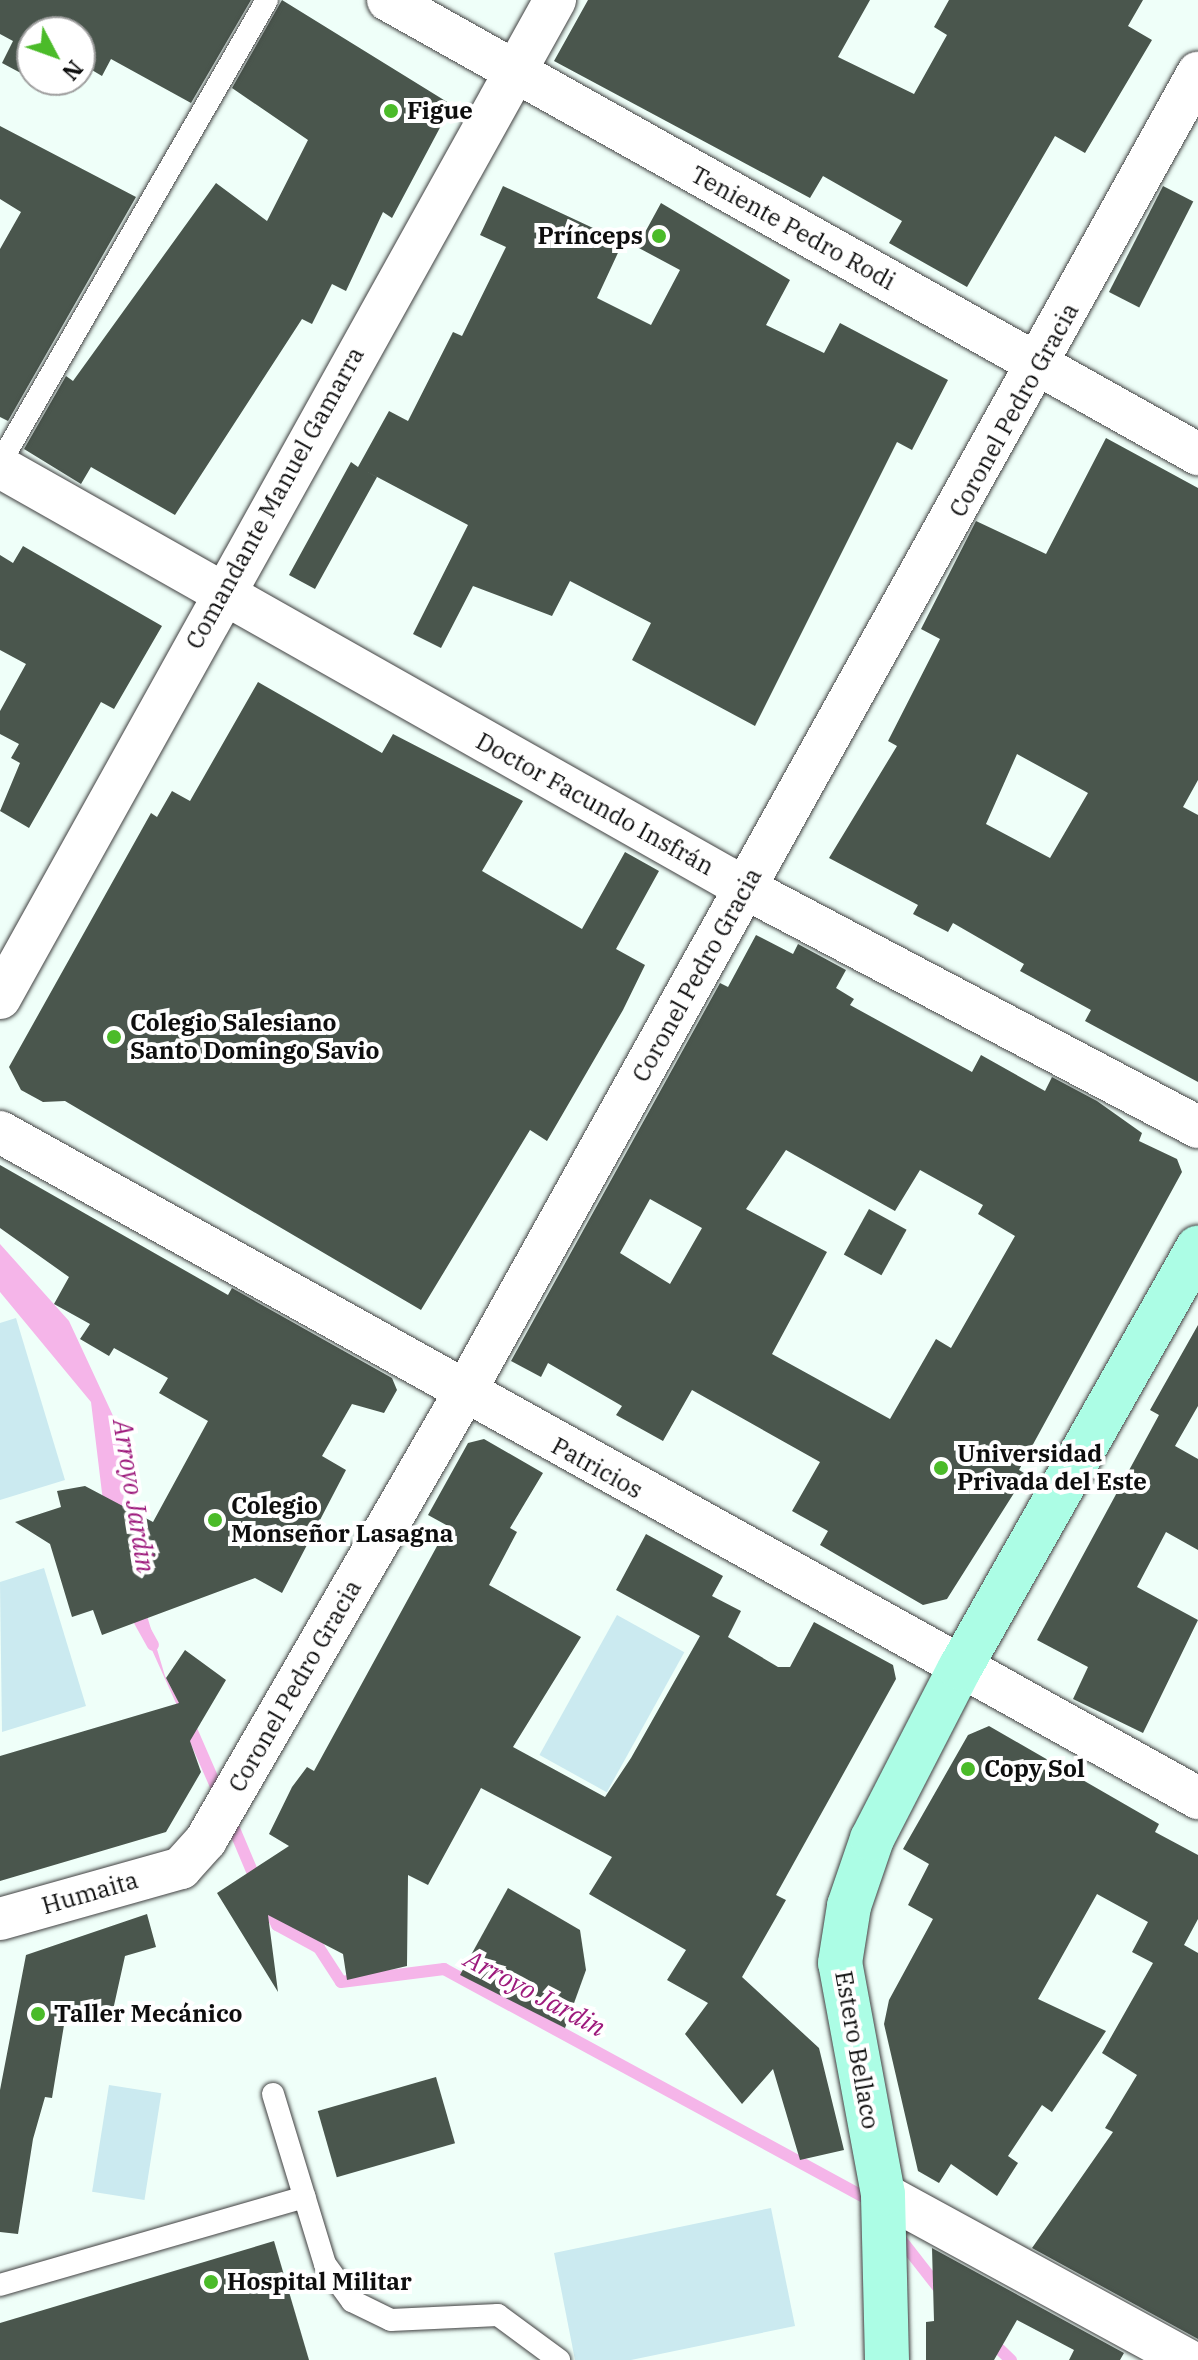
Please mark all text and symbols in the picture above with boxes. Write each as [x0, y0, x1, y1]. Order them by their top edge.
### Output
north arrow [16, 16, 96, 96]
text: N [56, 55, 90, 87]
place label: Figue [407, 97, 473, 125]
marker: Figue [382, 102, 400, 120]
street label: Teniente Pedro Rodi [686, 160, 900, 296]
place label: Prínceps [537, 222, 643, 250]
marker: Prínceps [650, 227, 668, 245]
street label: Coronel Pedro Gracia [943, 298, 1085, 522]
street label: Comandante Manuel Gamarra [180, 342, 370, 654]
street label: Doctor Facundo Insfrán [471, 727, 719, 881]
street label: Coronel Pedro Gracia [626, 863, 768, 1087]
place label: Colegio Salesiano Santo Domingo Savio [130, 1009, 379, 1065]
marker: Colegio Salesiano Santo Domingo Savio [105, 1028, 123, 1046]
water label: Arroyo Jardin [106, 1417, 162, 1575]
street label: Patricios [547, 1431, 647, 1505]
place label: Universidad Privada del Este [957, 1440, 1147, 1496]
marker: Universidad Privada del Este [932, 1459, 950, 1477]
place label: Colegio Monseñor Lasagna [231, 1492, 454, 1548]
marker: Colegio Monseñor Lasagna [206, 1511, 224, 1529]
street label: Coronel Pedro Gracia [223, 1575, 367, 1797]
place label: Copy Sol [984, 1755, 1085, 1783]
marker: Copy Sol [959, 1760, 977, 1778]
street label: Humaita [39, 1866, 141, 1920]
water label: Arroyo Jardin [459, 1943, 611, 2043]
street label: Estero Bellaco [829, 1969, 885, 2131]
place label: Taller Mecánico [54, 2000, 243, 2028]
marker: Taller Mecánico [29, 2005, 47, 2023]
place label: Hospital Militar [227, 2268, 412, 2296]
marker: Hospital Militar [202, 2273, 220, 2291]

